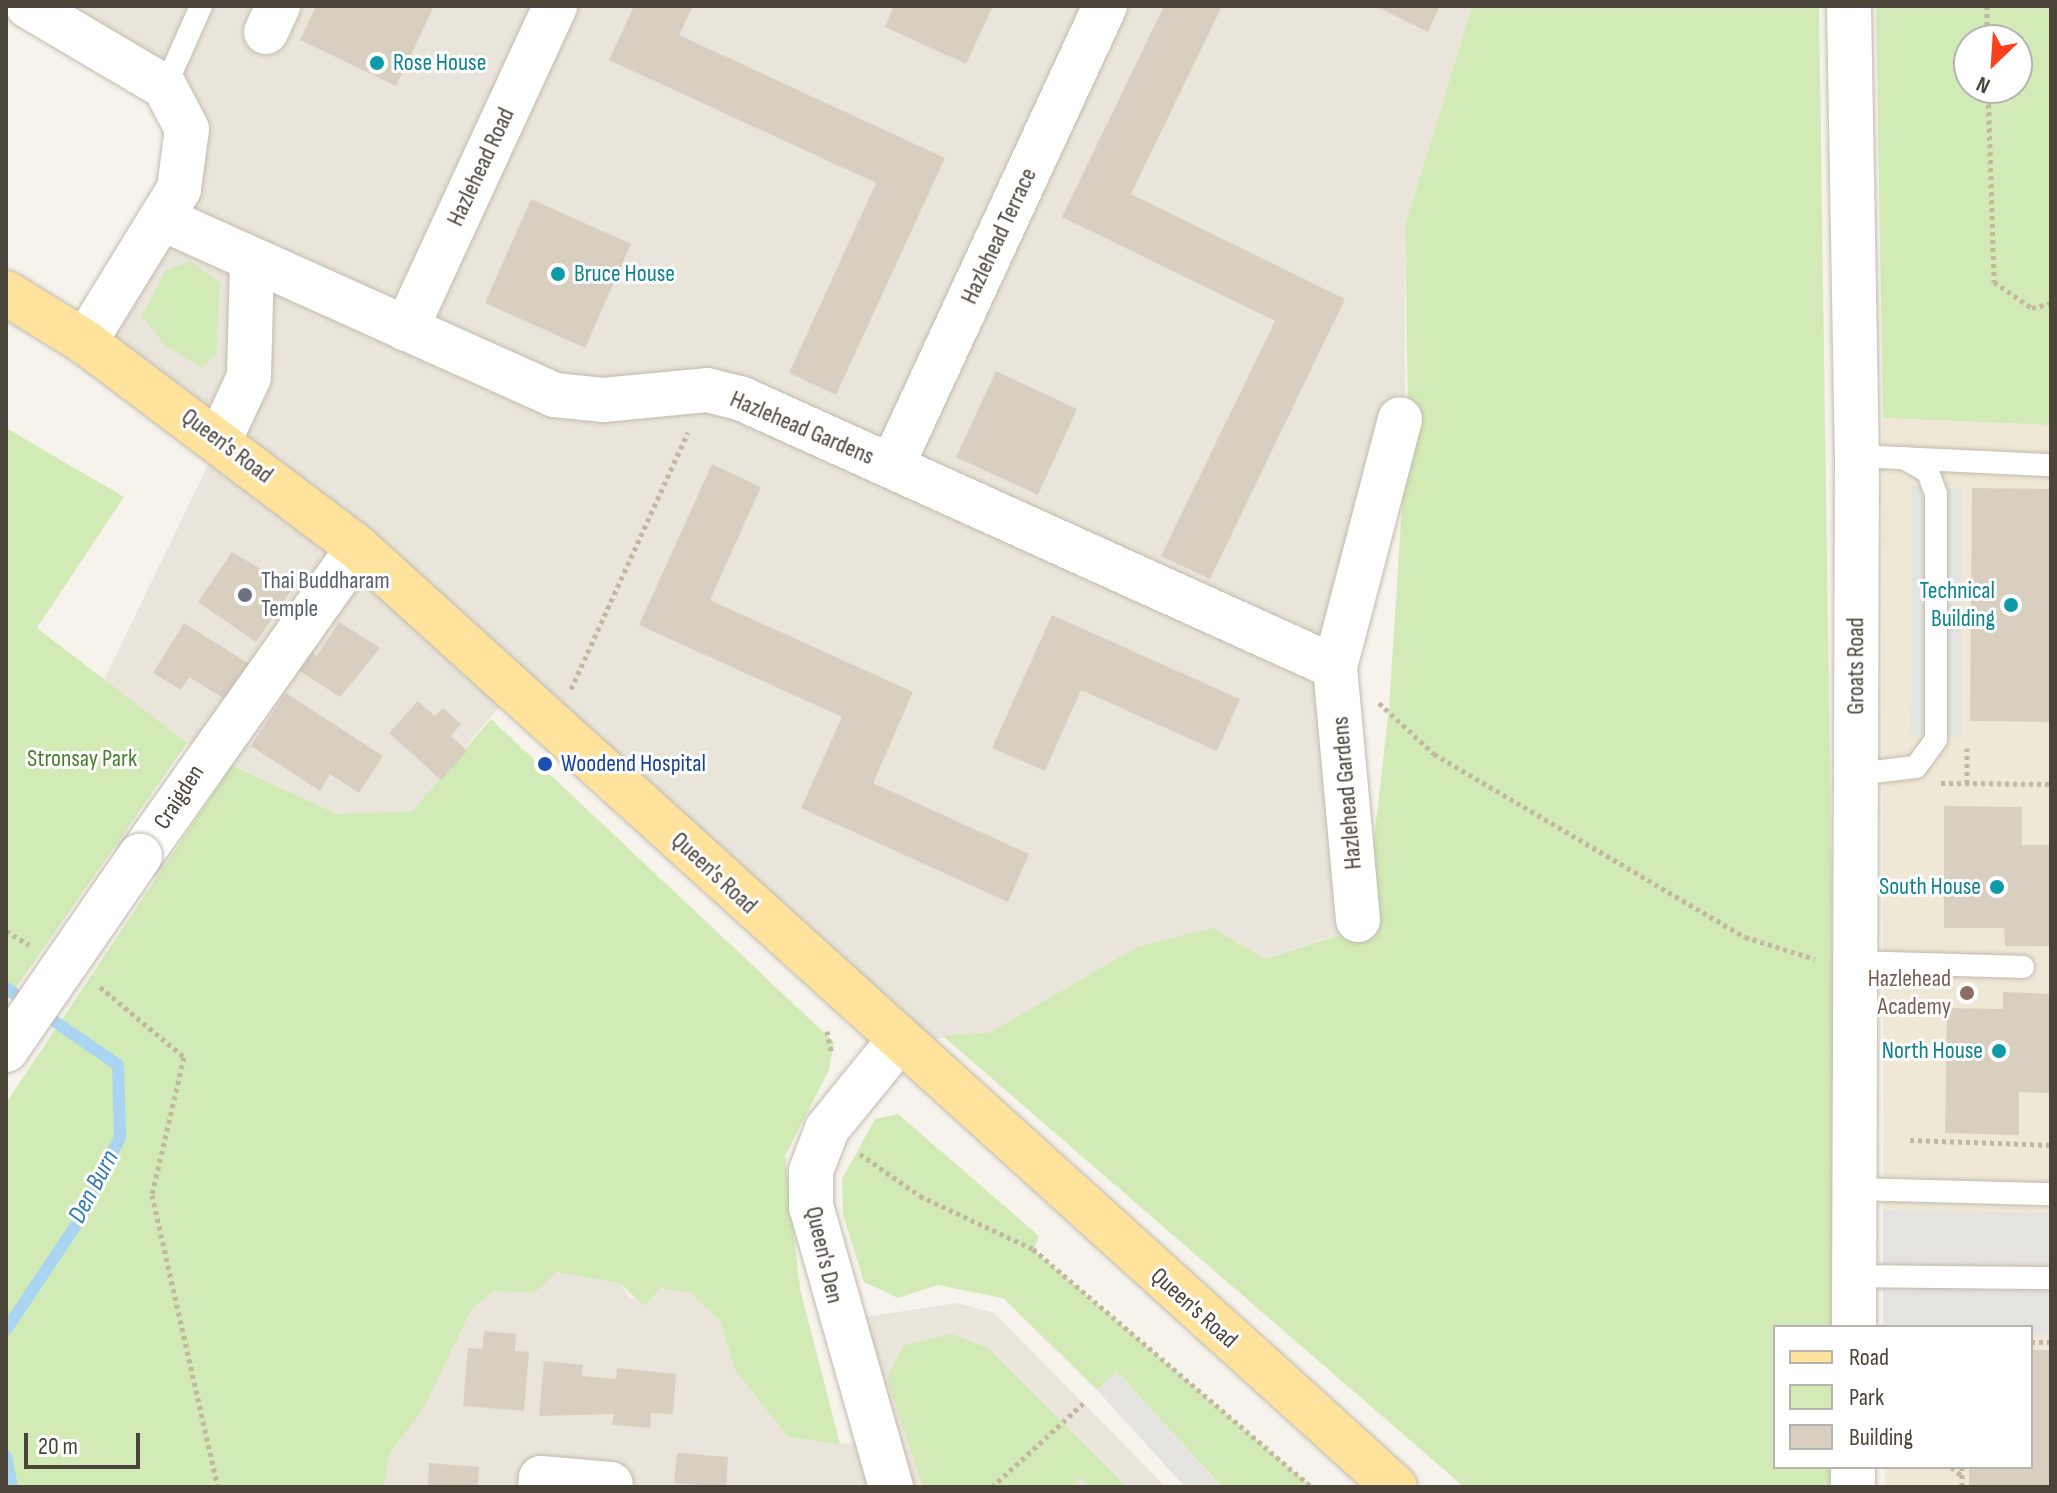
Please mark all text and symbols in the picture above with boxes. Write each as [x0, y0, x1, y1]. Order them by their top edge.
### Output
north arrow [1953, 24, 2033, 104]
place label: Rose House [393, 49, 486, 77]
marker: Rose House [368, 54, 386, 72]
text: N [1972, 70, 1995, 99]
street label: Hazlehead Road [441, 103, 521, 231]
street label: Hazlehead Terrace [955, 163, 1043, 309]
place label: Bruce House [574, 260, 675, 288]
marker: Bruce House [549, 265, 567, 283]
street label: Hazlehead Gardens [726, 385, 878, 471]
street label: Queen's Road [176, 402, 278, 490]
place label: Thai Buddharam Temple [261, 567, 390, 623]
place label: Technical Building [1920, 577, 1995, 633]
marker: Thai Buddharam Temple [236, 586, 254, 604]
marker: Technical Building [2002, 596, 2020, 614]
street label: Groats Road [1842, 617, 1870, 715]
street label: Hazlehead Gardens [1326, 715, 1368, 871]
park label: Stronsay Park [27, 745, 137, 773]
place label: Woodend Hospital [561, 750, 706, 778]
marker: Woodend Hospital [536, 755, 554, 773]
street label: Craigden [148, 759, 210, 835]
street label: Queen's Road [665, 826, 763, 920]
place label: South House [1879, 873, 1981, 901]
marker: South House [1988, 878, 2006, 896]
place label: Hazlehead Academy [1868, 965, 1951, 1021]
marker: Hazlehead Academy [1958, 984, 1976, 1002]
place label: North House [1882, 1037, 1983, 1065]
marker: North House [1990, 1042, 2008, 1060]
water label: Den Burn [62, 1145, 126, 1229]
street label: Queen's Den [799, 1204, 849, 1306]
street label: Queen's Road [1145, 1262, 1243, 1354]
legend [1773, 1325, 2033, 1469]
text: Road [1849, 1343, 1889, 1372]
text: Park [1849, 1383, 1884, 1412]
scale bar [28, 1417, 144, 1467]
text: Building [1849, 1423, 1913, 1452]
text: 20 m [38, 1432, 78, 1461]

